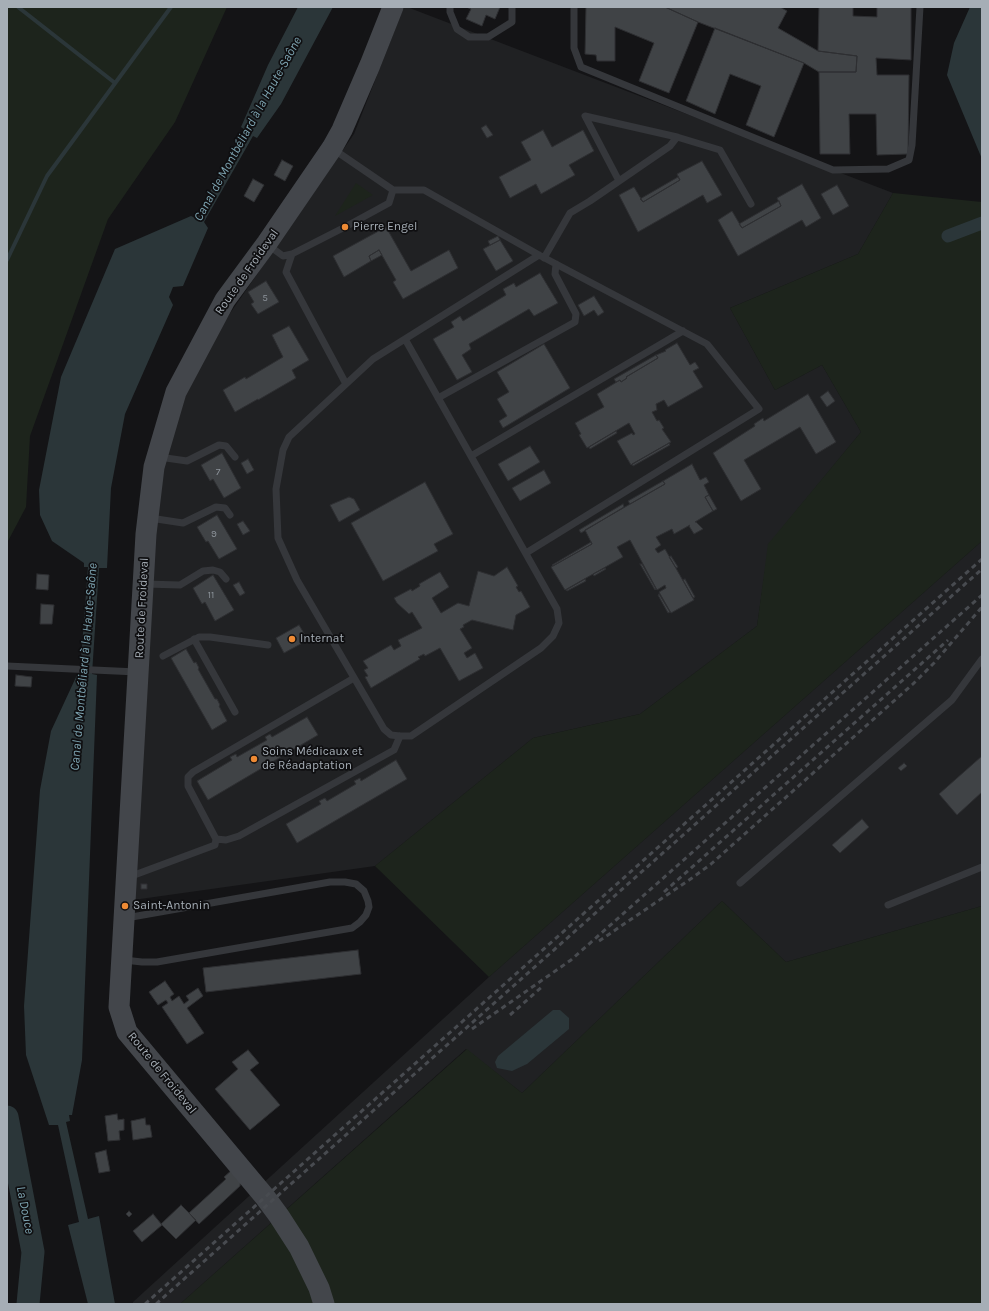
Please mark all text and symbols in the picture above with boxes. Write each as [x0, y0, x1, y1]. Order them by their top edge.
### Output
water label: Canal de Montbéliard à la Haute-Saône [191, 34, 305, 224]
place label: Pierre Engel [353, 220, 417, 234]
marker: Pierre Engel [340, 222, 350, 232]
street label: Route de Froideval [212, 227, 282, 317]
house number: 5 [262, 292, 268, 304]
house number: 7 [216, 466, 220, 478]
house number: 9 [211, 528, 217, 540]
street label: Route de Froideval [132, 557, 152, 659]
water label: Canal de Montbéliard à la Haute-Saône [67, 563, 101, 771]
house number: 11 [208, 589, 214, 601]
place label: Internat [300, 632, 344, 646]
marker: Internat [287, 634, 297, 644]
place label: Soins Médicaux et de Réadaptation [262, 745, 363, 773]
marker: Soins Médicaux et de Réadaptation [249, 754, 259, 764]
place label: Saint-Antonin [133, 899, 210, 913]
marker: Saint-Antonin [120, 901, 130, 911]
street label: Route de Froideval [125, 1029, 199, 1117]
water label: La Douce [13, 1185, 37, 1235]

